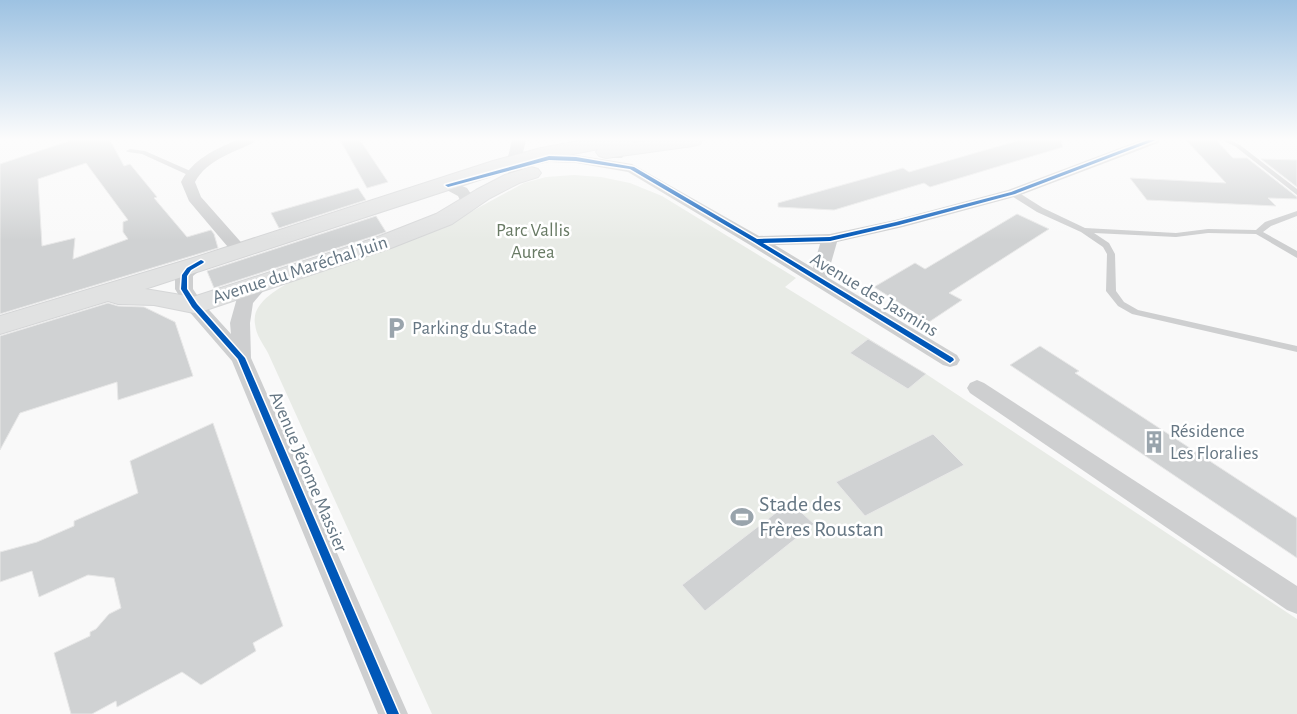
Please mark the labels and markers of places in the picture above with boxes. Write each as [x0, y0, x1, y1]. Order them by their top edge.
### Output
parking icon: Parking du Stade [383, 315, 409, 341]
place label: Parking du Stade [412, 319, 537, 338]
place label: Résidence Les Floralies [1170, 422, 1258, 463]
building icon: Résidence Les Floralies [1141, 429, 1167, 455]
place label: Stade des Frères Roustan [759, 493, 884, 540]
sports icon: Stade des Frères Roustan [729, 504, 755, 530]

